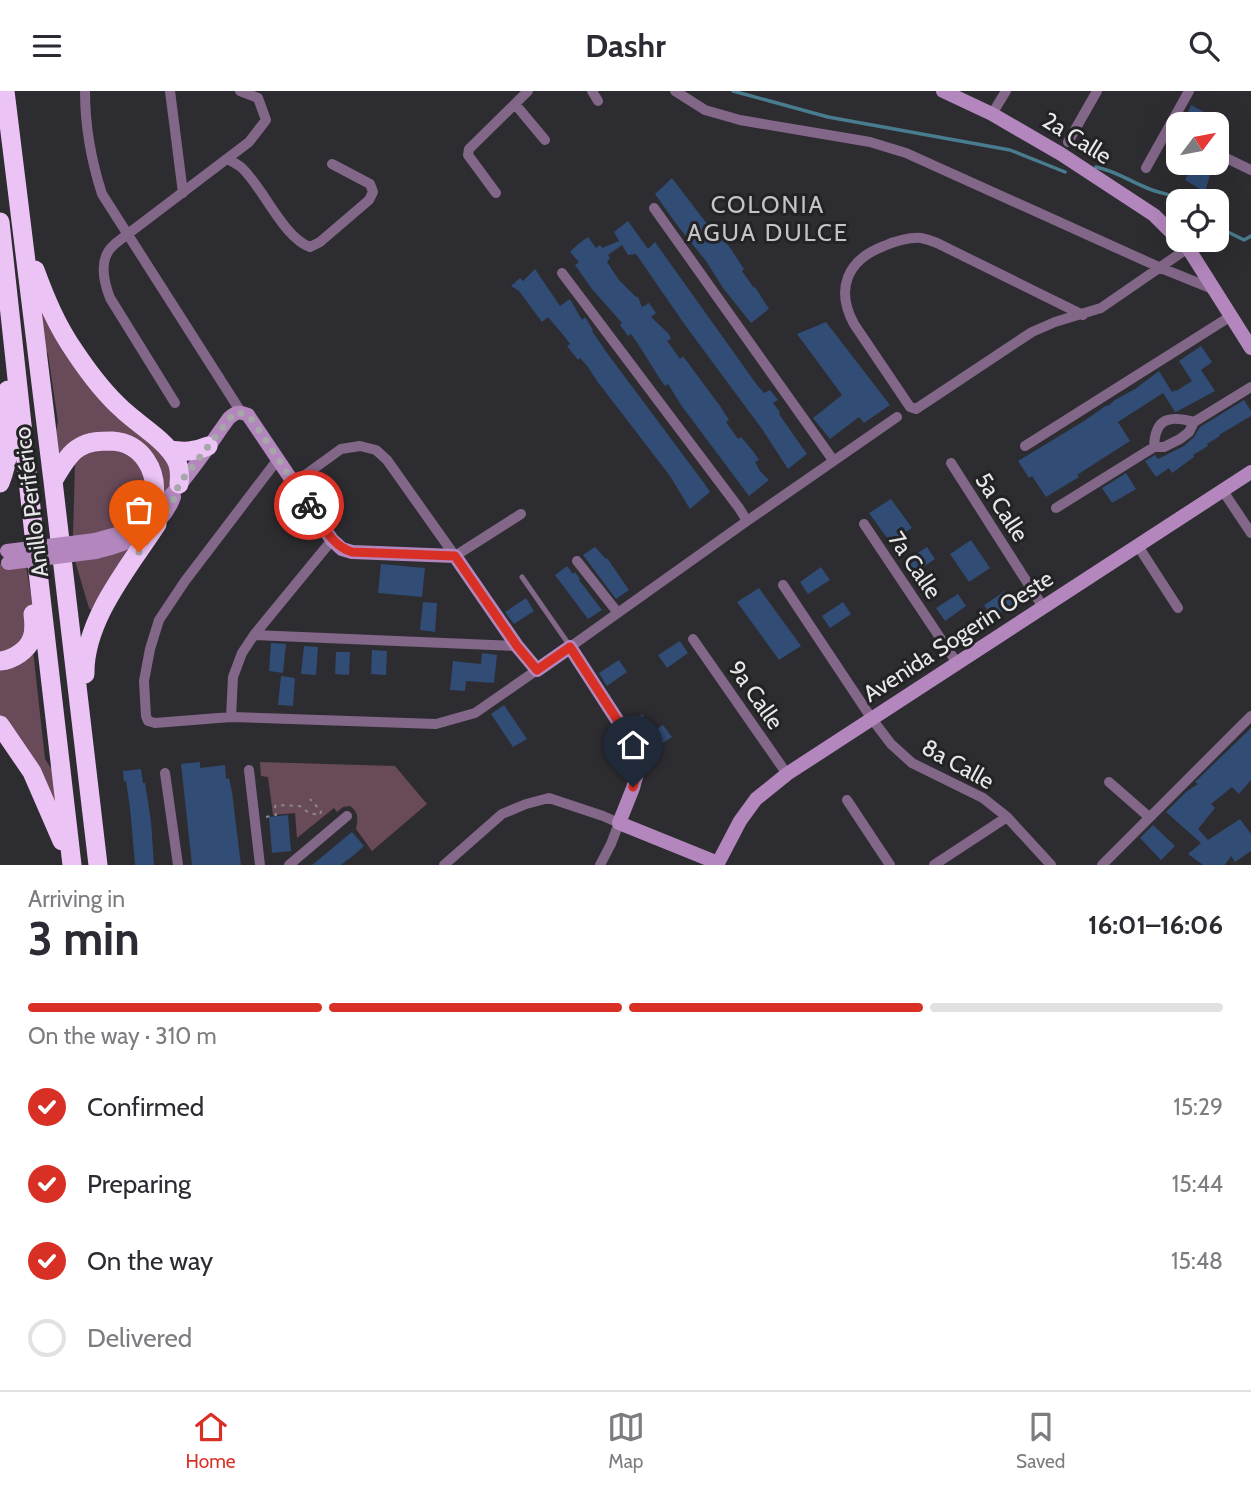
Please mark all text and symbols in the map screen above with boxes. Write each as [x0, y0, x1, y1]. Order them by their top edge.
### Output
text: Dashr [585, 26, 666, 65]
icon: menu [28, 27, 66, 65]
icon: search [1185, 27, 1223, 65]
street label: 2a Calle [1037, 106, 1117, 170]
north arrow [1166, 112, 1228, 175]
map controls [1166, 112, 1229, 252]
button: locate [1166, 189, 1229, 252]
district label: COLONIA AGUA DULCE [687, 190, 849, 247]
street label: Anillo Periférico [8, 425, 54, 579]
street label: 5a Calle [969, 467, 1035, 547]
courier [274, 470, 344, 540]
pin [109, 480, 169, 552]
icon: bike [290, 486, 328, 524]
icon: bag [120, 491, 158, 529]
street label: 7a Calle [882, 526, 948, 604]
street label: Avenida Sogerin Oeste [858, 564, 1058, 708]
street label: 9a Calle [722, 655, 790, 735]
pin [603, 715, 663, 787]
icon: home [614, 726, 652, 764]
street label: 8a Calle [917, 733, 999, 795]
text: Arriving in [28, 885, 125, 913]
text: 16:01–16:06 [1088, 909, 1223, 941]
text: 3 min [28, 911, 140, 967]
text: On the way · 310 m [28, 1022, 217, 1050]
icon: check [28, 1088, 66, 1126]
text: Confirmed [87, 1091, 204, 1123]
text: 15:29 [1173, 1093, 1223, 1121]
icon: check [28, 1165, 66, 1203]
text: Preparing [87, 1168, 191, 1200]
text: 15:44 [1172, 1170, 1223, 1198]
icon: check [28, 1242, 66, 1280]
text: On the way [87, 1245, 213, 1277]
text: 15:48 [1171, 1247, 1223, 1275]
text: Delivered [87, 1322, 192, 1354]
tab: Home [186, 1408, 236, 1473]
tab: Map [607, 1408, 645, 1473]
tab: Saved [1016, 1408, 1065, 1473]

